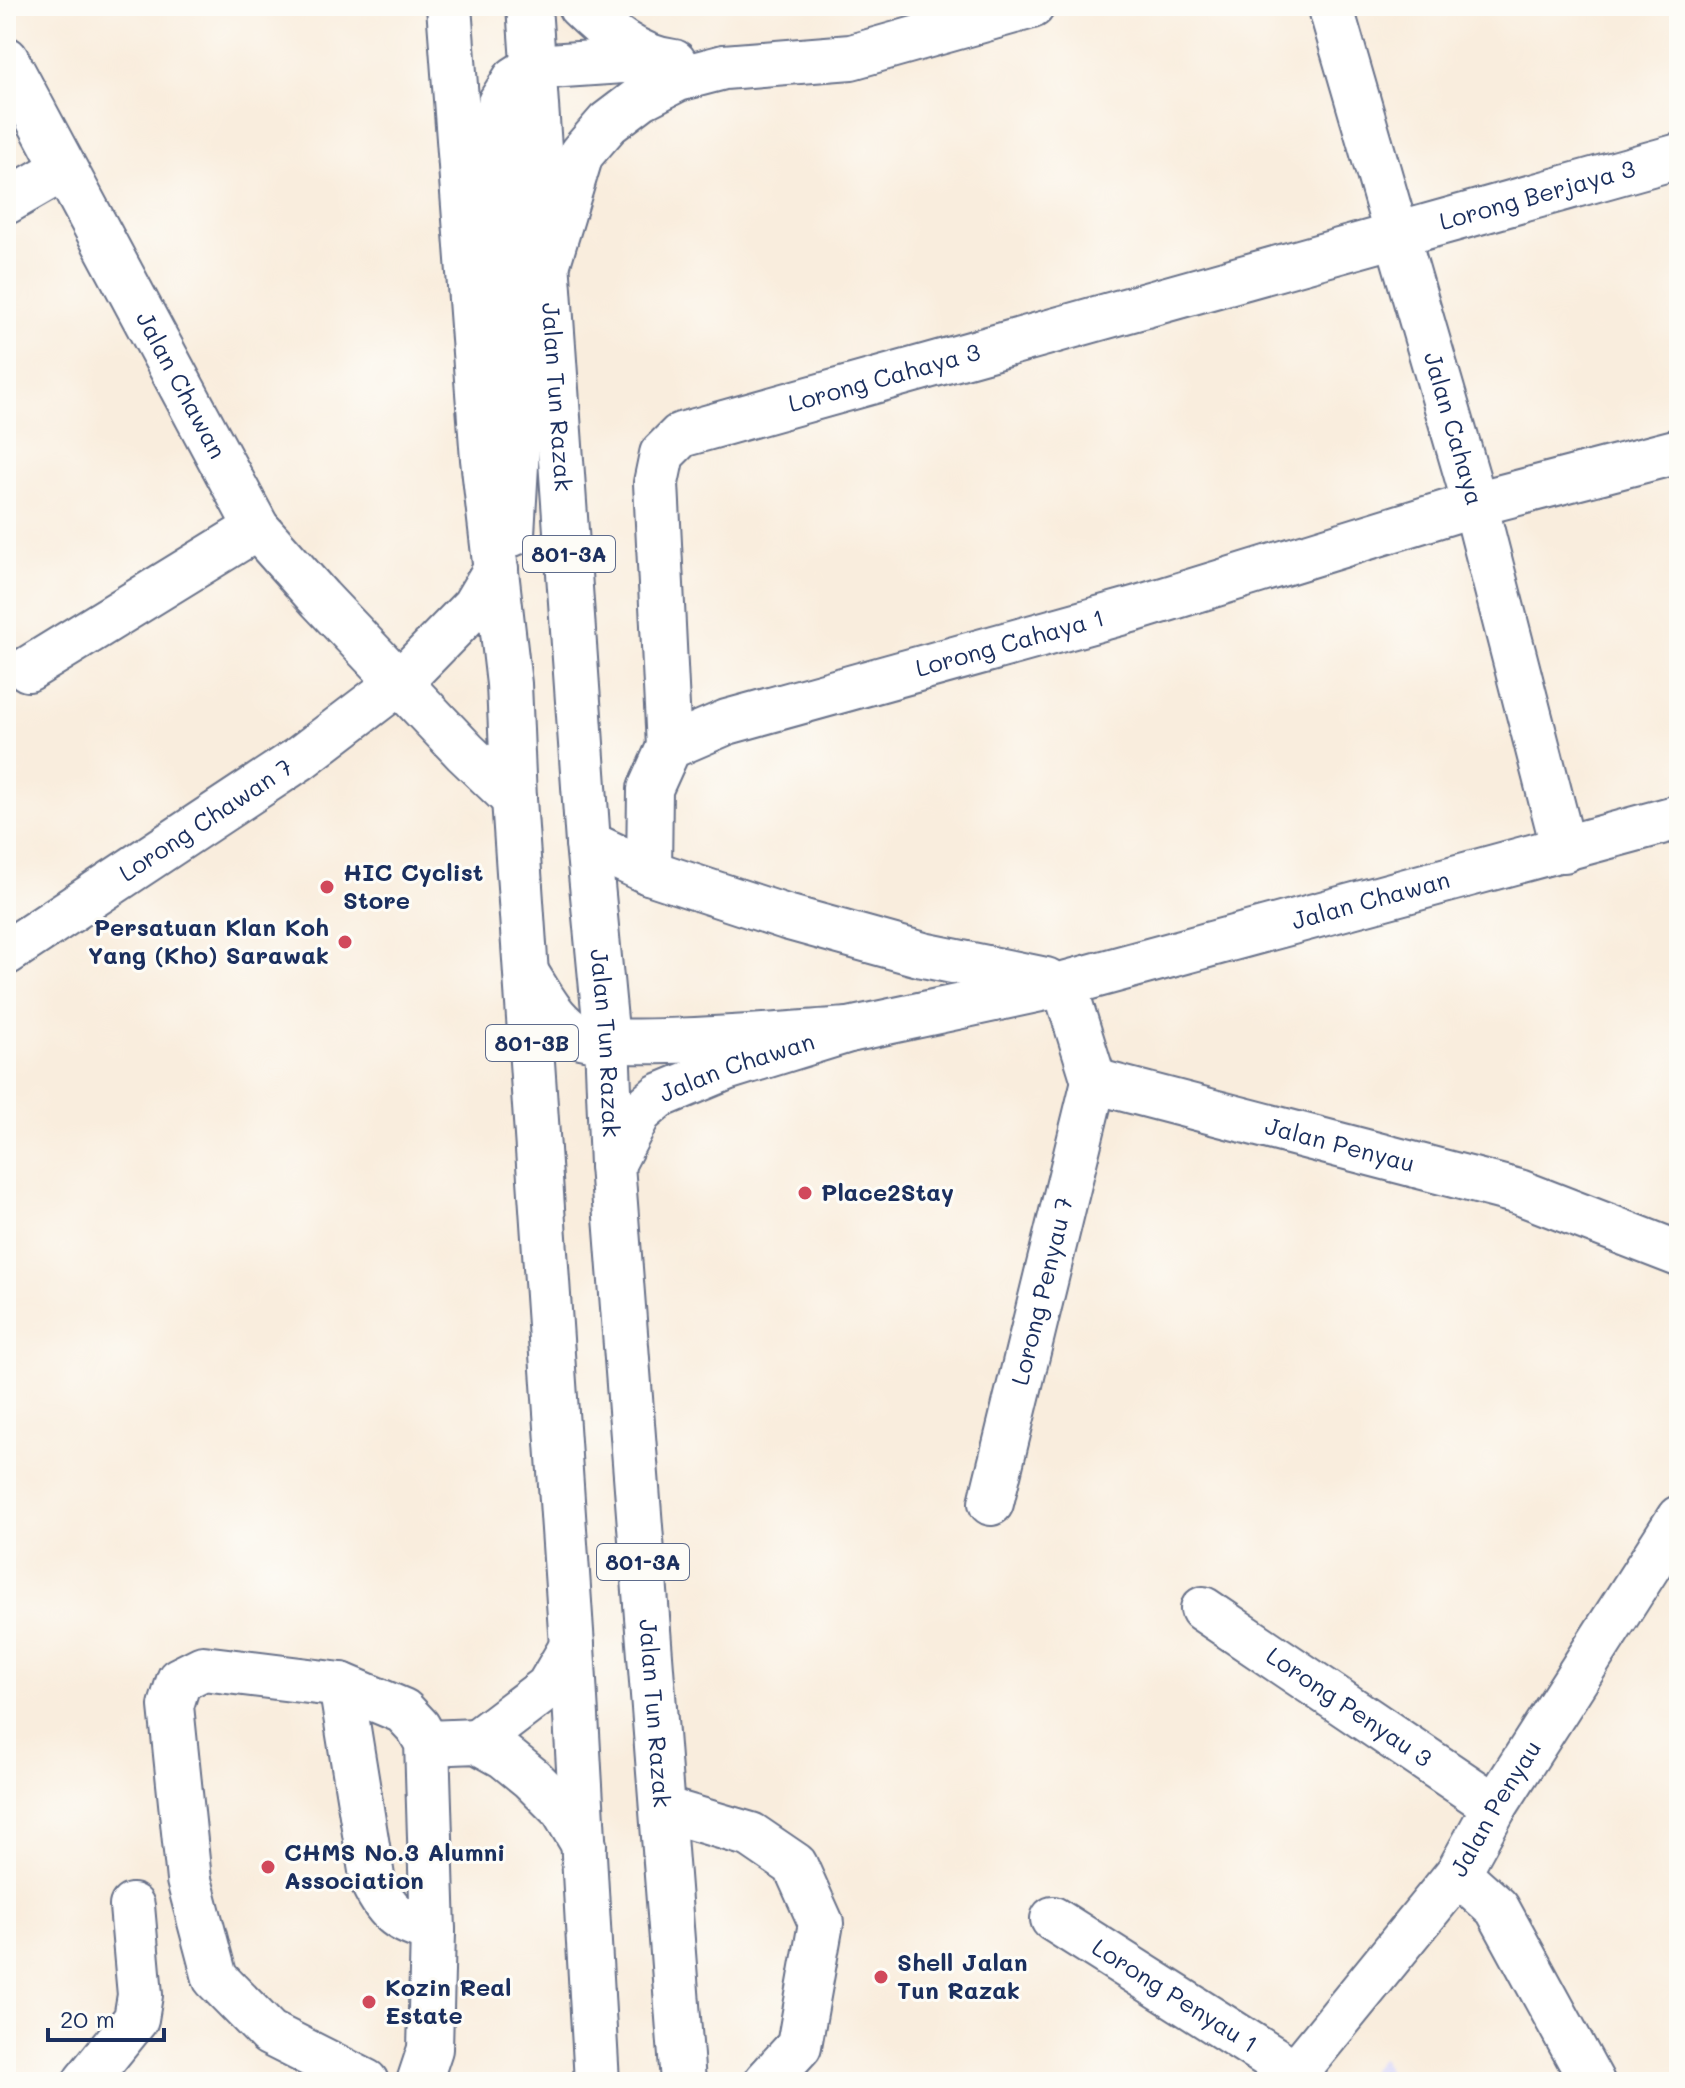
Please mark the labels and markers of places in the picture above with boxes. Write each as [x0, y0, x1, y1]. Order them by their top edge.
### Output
place label: HIC Cyclist Store [343, 856, 484, 915]
marker: HIC Cyclist Store [318, 878, 336, 896]
place label: Persatuan Klan Koh Yang (Kho) Sarawak [88, 911, 329, 970]
marker: Persatuan Klan Koh Yang (Kho) Sarawak [336, 933, 354, 951]
place label: Place2Stay [821, 1176, 954, 1207]
marker: Place2Stay [796, 1184, 814, 1202]
place label: CHMS No.3 Alumni Association [284, 1836, 505, 1895]
marker: CHMS No.3 Alumni Association [259, 1858, 277, 1876]
place label: Shell Jalan Tun Razak [897, 1946, 1027, 2005]
marker: Shell Jalan Tun Razak [872, 1968, 890, 1986]
place label: Kozin Real Estate [385, 1971, 512, 2030]
marker: Kozin Real Estate [360, 1993, 378, 2011]

